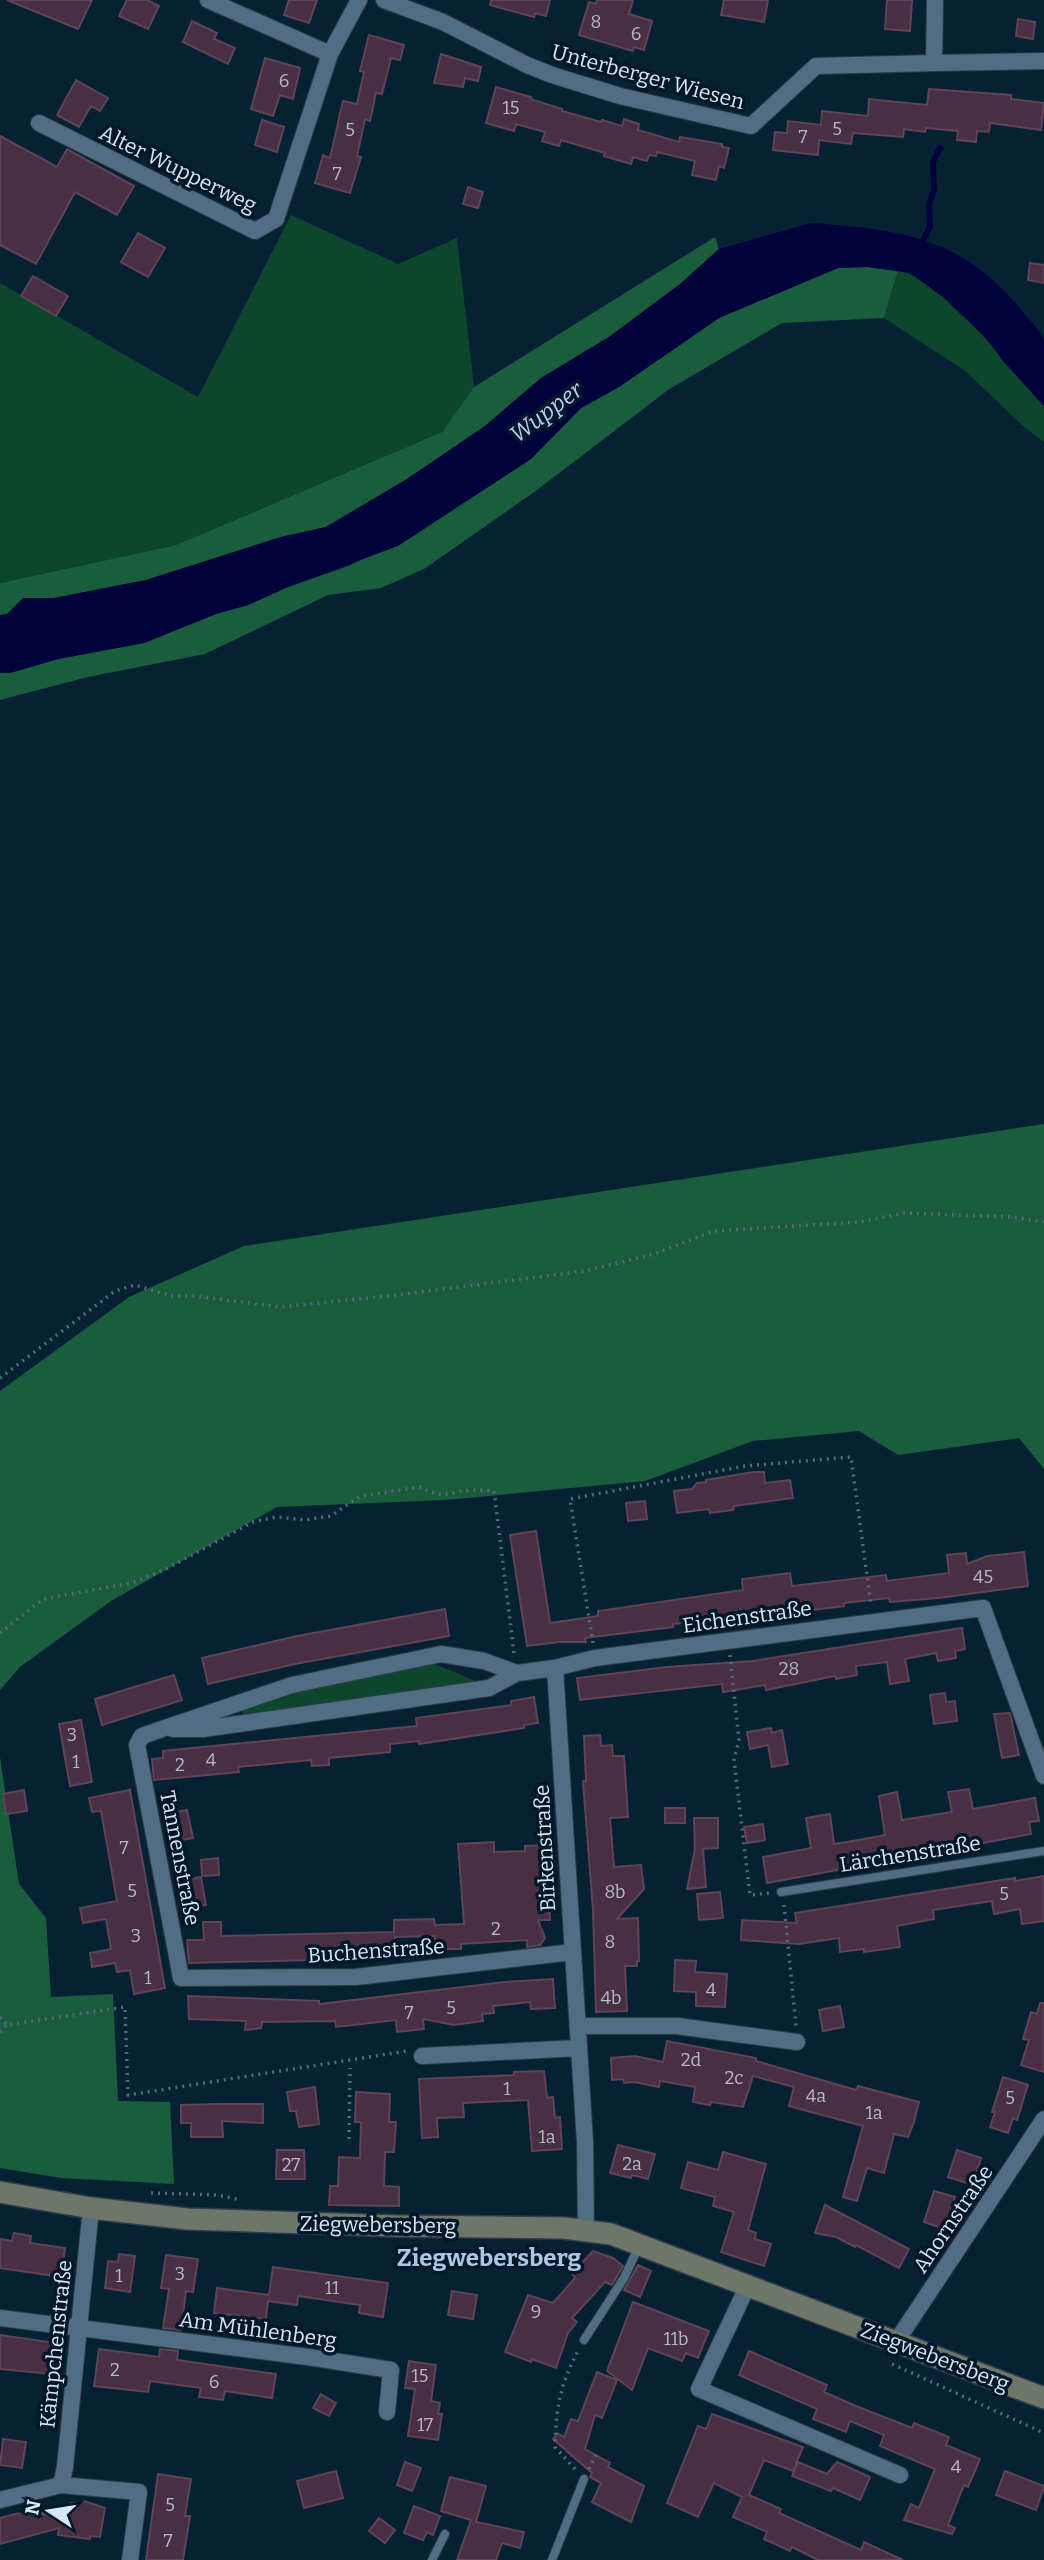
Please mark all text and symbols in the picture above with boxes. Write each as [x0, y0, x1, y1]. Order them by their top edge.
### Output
house number: 8 [591, 11, 601, 33]
house number: 6 [631, 23, 641, 45]
street label: Unterberger Wiesen [549, 39, 747, 115]
house number: 6 [279, 70, 289, 92]
house number: 15 [503, 97, 519, 119]
house number: 5 [832, 118, 842, 140]
house number: 5 [345, 119, 355, 141]
street label: Alter Wupperweg [95, 120, 261, 218]
house number: 7 [798, 126, 808, 148]
house number: 7 [332, 163, 342, 185]
water label: Wupper [504, 375, 589, 448]
house number: 45 [973, 1566, 993, 1588]
street label: Eichenstraße [681, 1595, 813, 1639]
house number: 28 [779, 1658, 799, 1680]
house number: 3 [67, 1724, 77, 1746]
house number: 4 [206, 1749, 217, 1771]
house number: 1 [72, 1751, 80, 1773]
house number: 2 [175, 1754, 185, 1776]
street label: Birkenstraße [529, 1784, 561, 1912]
street label: Tannenstraße [154, 1788, 206, 1928]
street label: Lärchenstraße [838, 1830, 982, 1878]
house number: 7 [119, 1837, 129, 1859]
house number: 5 [127, 1880, 137, 1902]
house number: 8b [605, 1881, 626, 1903]
house number: 5 [999, 1883, 1009, 1905]
house number: 2 [491, 1918, 501, 1940]
house number: 3 [131, 1925, 141, 1947]
house number: 8 [605, 1931, 615, 1953]
street label: Buchenstraße [307, 1933, 445, 1969]
house number: 1 [144, 1967, 152, 1989]
house number: 4 [706, 1979, 717, 2001]
house number: 4b [601, 1987, 621, 2009]
house number: 5 [446, 1997, 456, 2019]
house number: 7 [404, 2002, 414, 2024]
house number: 2d [681, 2049, 702, 2071]
house number: 2c [724, 2067, 744, 2089]
house number: 1 [503, 2078, 511, 2100]
house number: 4a [806, 2085, 826, 2107]
house number: 5 [1005, 2087, 1015, 2109]
house number: 1a [865, 2102, 883, 2124]
house number: 1a [538, 2126, 556, 2148]
house number: 2a [622, 2153, 642, 2175]
house number: 27 [282, 2154, 300, 2176]
street label: Ahornstraße [907, 2160, 999, 2278]
street label: Ziegwebersberg [299, 2211, 457, 2239]
district label: Ziegwebersberg [397, 2244, 581, 2272]
street label: Kämpchenstraße [34, 2259, 78, 2429]
house number: 3 [175, 2263, 185, 2285]
house number: 1 [115, 2265, 123, 2287]
house number: 11 [325, 2277, 340, 2299]
house number: 9 [531, 2301, 541, 2323]
street label: Am Mühlenberg [178, 2306, 339, 2354]
street label: Ziegwebersberg [857, 2317, 1013, 2397]
house number: 11b [663, 2328, 689, 2350]
house number: 2 [110, 2359, 120, 2381]
house number: 15 [412, 2365, 428, 2387]
house number: 6 [209, 2371, 219, 2393]
house number: 17 [417, 2414, 433, 2436]
house number: 4 [951, 2456, 962, 2478]
north arrow [14, 2476, 84, 2546]
house number: 5 [165, 2494, 175, 2516]
text: N [20, 2498, 46, 2517]
house number: 7 [163, 2530, 173, 2552]

